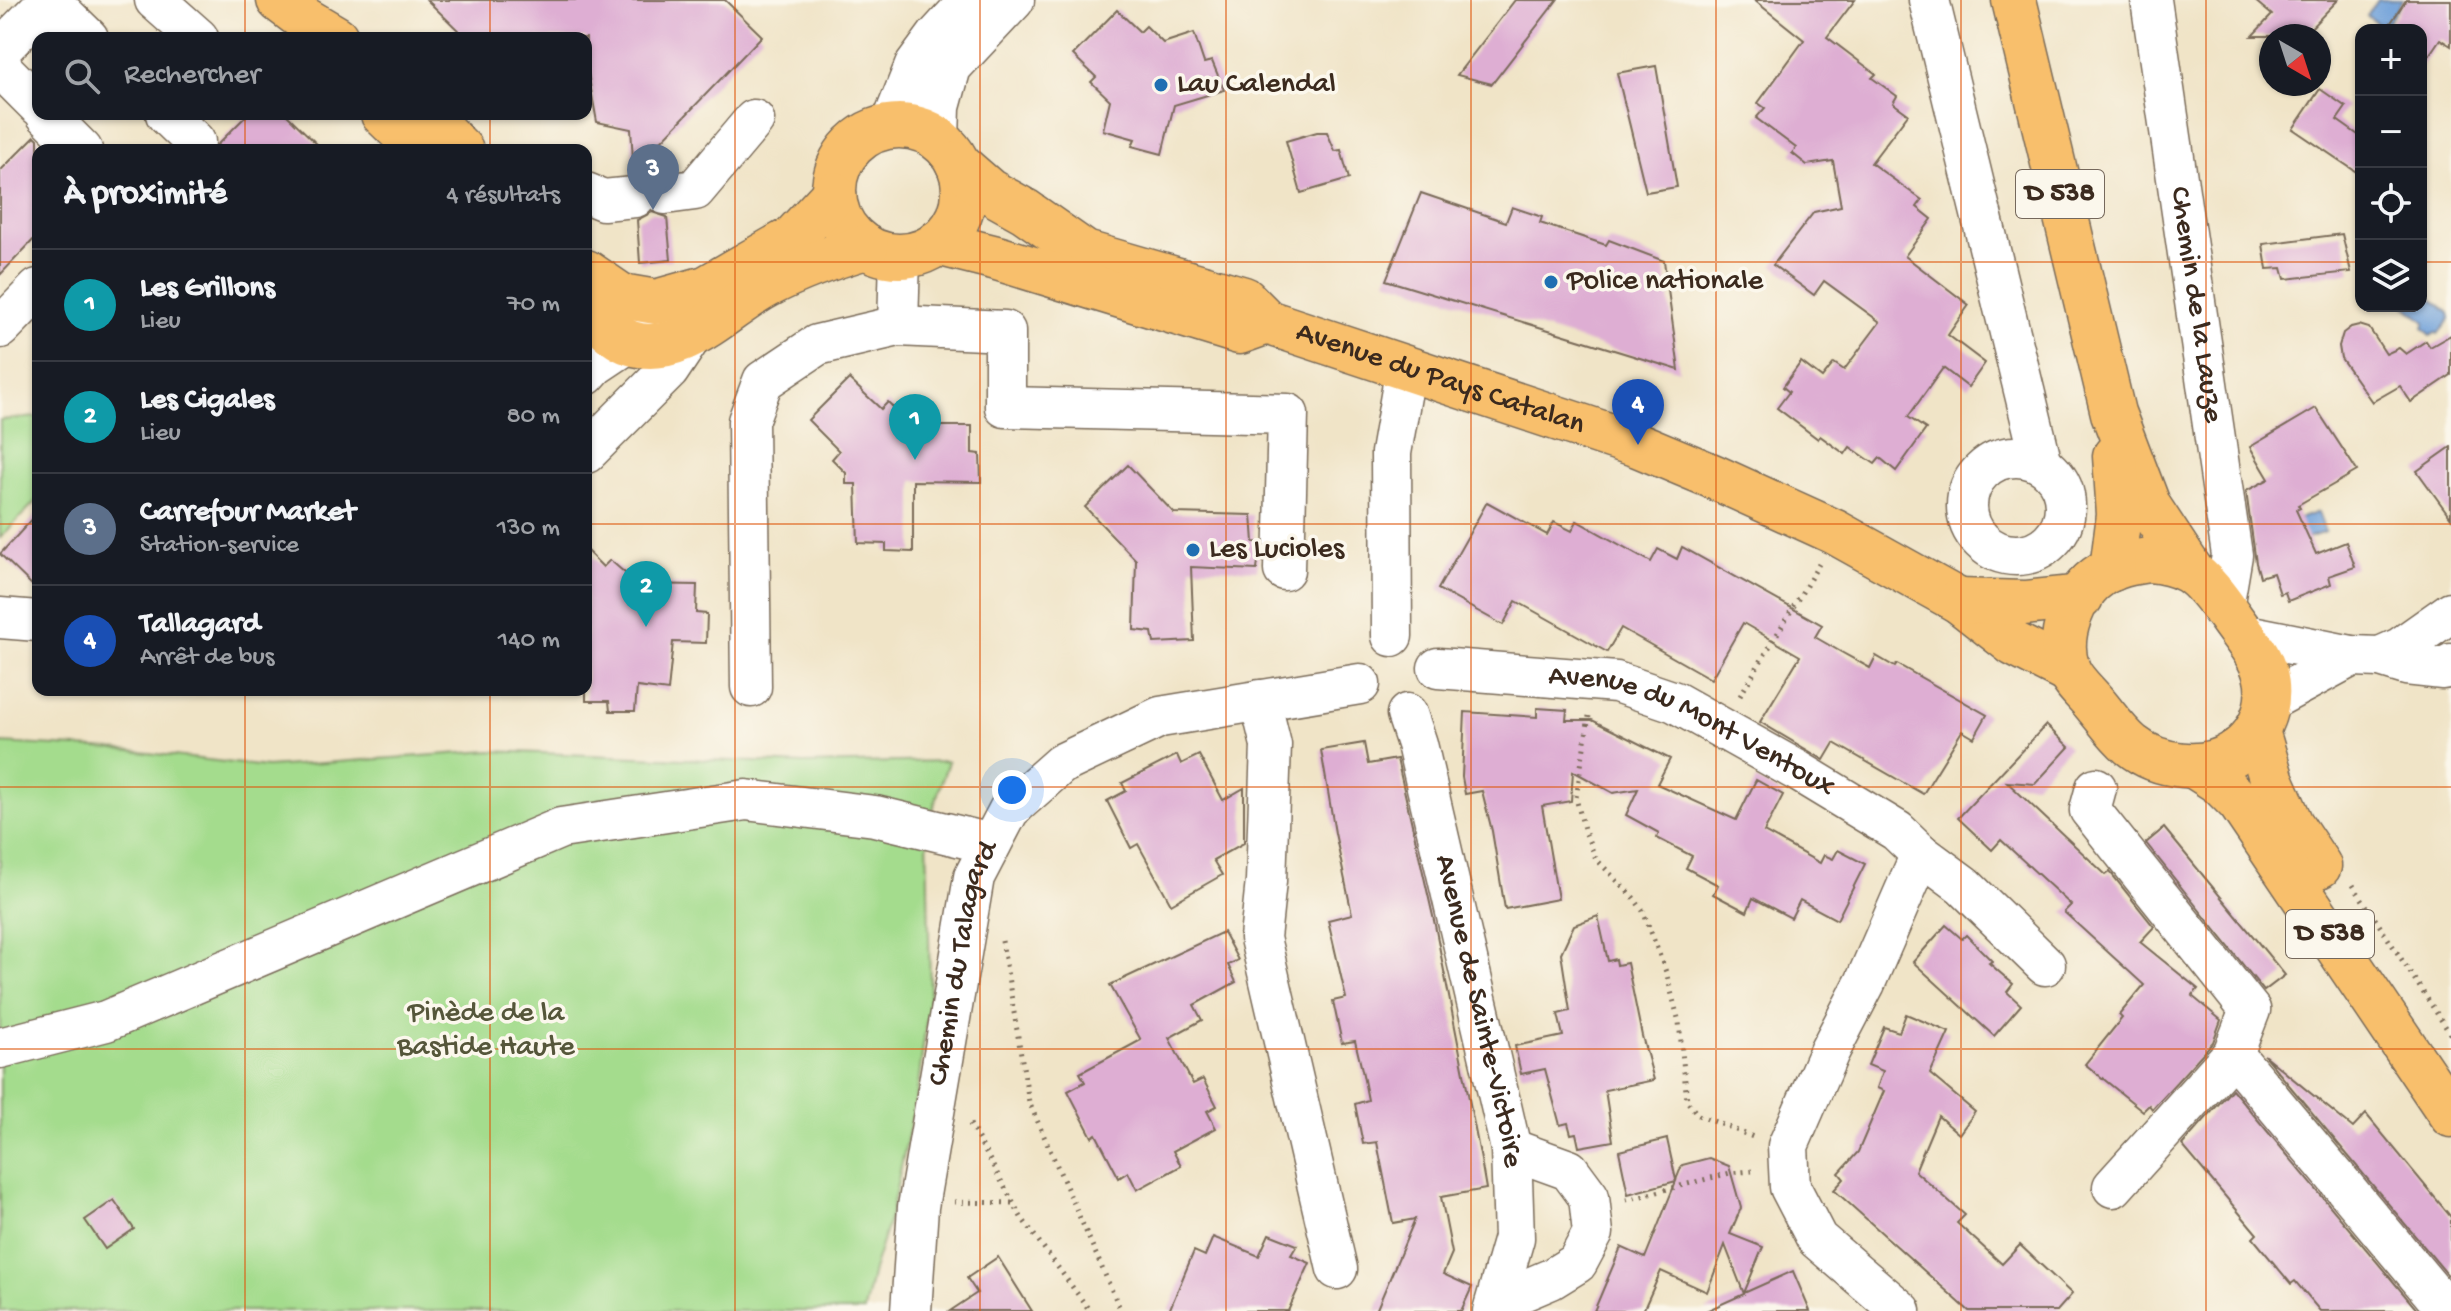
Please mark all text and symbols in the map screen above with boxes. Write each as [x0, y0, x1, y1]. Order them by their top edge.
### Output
north arrow [2259, 24, 2331, 96]
map controls [2355, 24, 2427, 312]
button: + [2355, 24, 2427, 96]
search box [32, 32, 592, 120]
icon: search [60, 54, 104, 98]
text: Rechercher [124, 59, 260, 94]
place label: Lau Calendal [1177, 68, 1336, 103]
marker: Lau Calendal [1152, 76, 1170, 94]
button: − [2355, 96, 2427, 168]
pin: 3 [627, 144, 679, 210]
button: locate [2355, 168, 2427, 240]
road number: D 538 [2016, 170, 2104, 218]
text: À proximité [64, 176, 227, 216]
text: 4 résultats [446, 181, 560, 212]
street label: Chemin de la Lauze [2161, 184, 2230, 426]
button: layers [2355, 240, 2427, 312]
place label: Police nationale [1566, 265, 1764, 300]
text: Les Grillons [140, 272, 275, 307]
marker: Police nationale [1542, 273, 1560, 291]
text: 1 [85, 290, 95, 321]
text: 70 m [507, 290, 560, 321]
text: Lieu [140, 307, 181, 338]
street label: Avenue du Pays Catalan [1291, 315, 1589, 443]
pin: 4 [1612, 379, 1664, 445]
text: Les Cigales [140, 384, 274, 419]
pin: 1 [889, 394, 941, 460]
text: 2 [84, 402, 96, 433]
text: 80 m [506, 402, 560, 433]
text: Lieu [140, 419, 181, 450]
text: Carrefour Market [140, 496, 355, 531]
text: 3 [83, 514, 97, 545]
text: 130 m [497, 514, 560, 545]
text: Station-service [140, 531, 299, 562]
place label: Les Lucioles [1209, 533, 1345, 568]
marker: Les Lucioles [1184, 541, 1202, 559]
pin: 2 [620, 561, 672, 627]
text: Tallagard [140, 608, 260, 643]
text: 4 [84, 626, 96, 657]
text: 140 m [498, 626, 560, 657]
text: Arrêt de bus [140, 643, 274, 674]
street label: Avenue du Mont Ventoux [1547, 659, 1841, 806]
your location [992, 770, 1032, 810]
street label: Chemin du Talagard [921, 833, 1008, 1089]
street label: Avenue de Sainte-Victoire [1426, 852, 1529, 1169]
road number: D 538 [2286, 910, 2374, 958]
park label: Pinède de la Bastide Haute [396, 997, 575, 1066]

